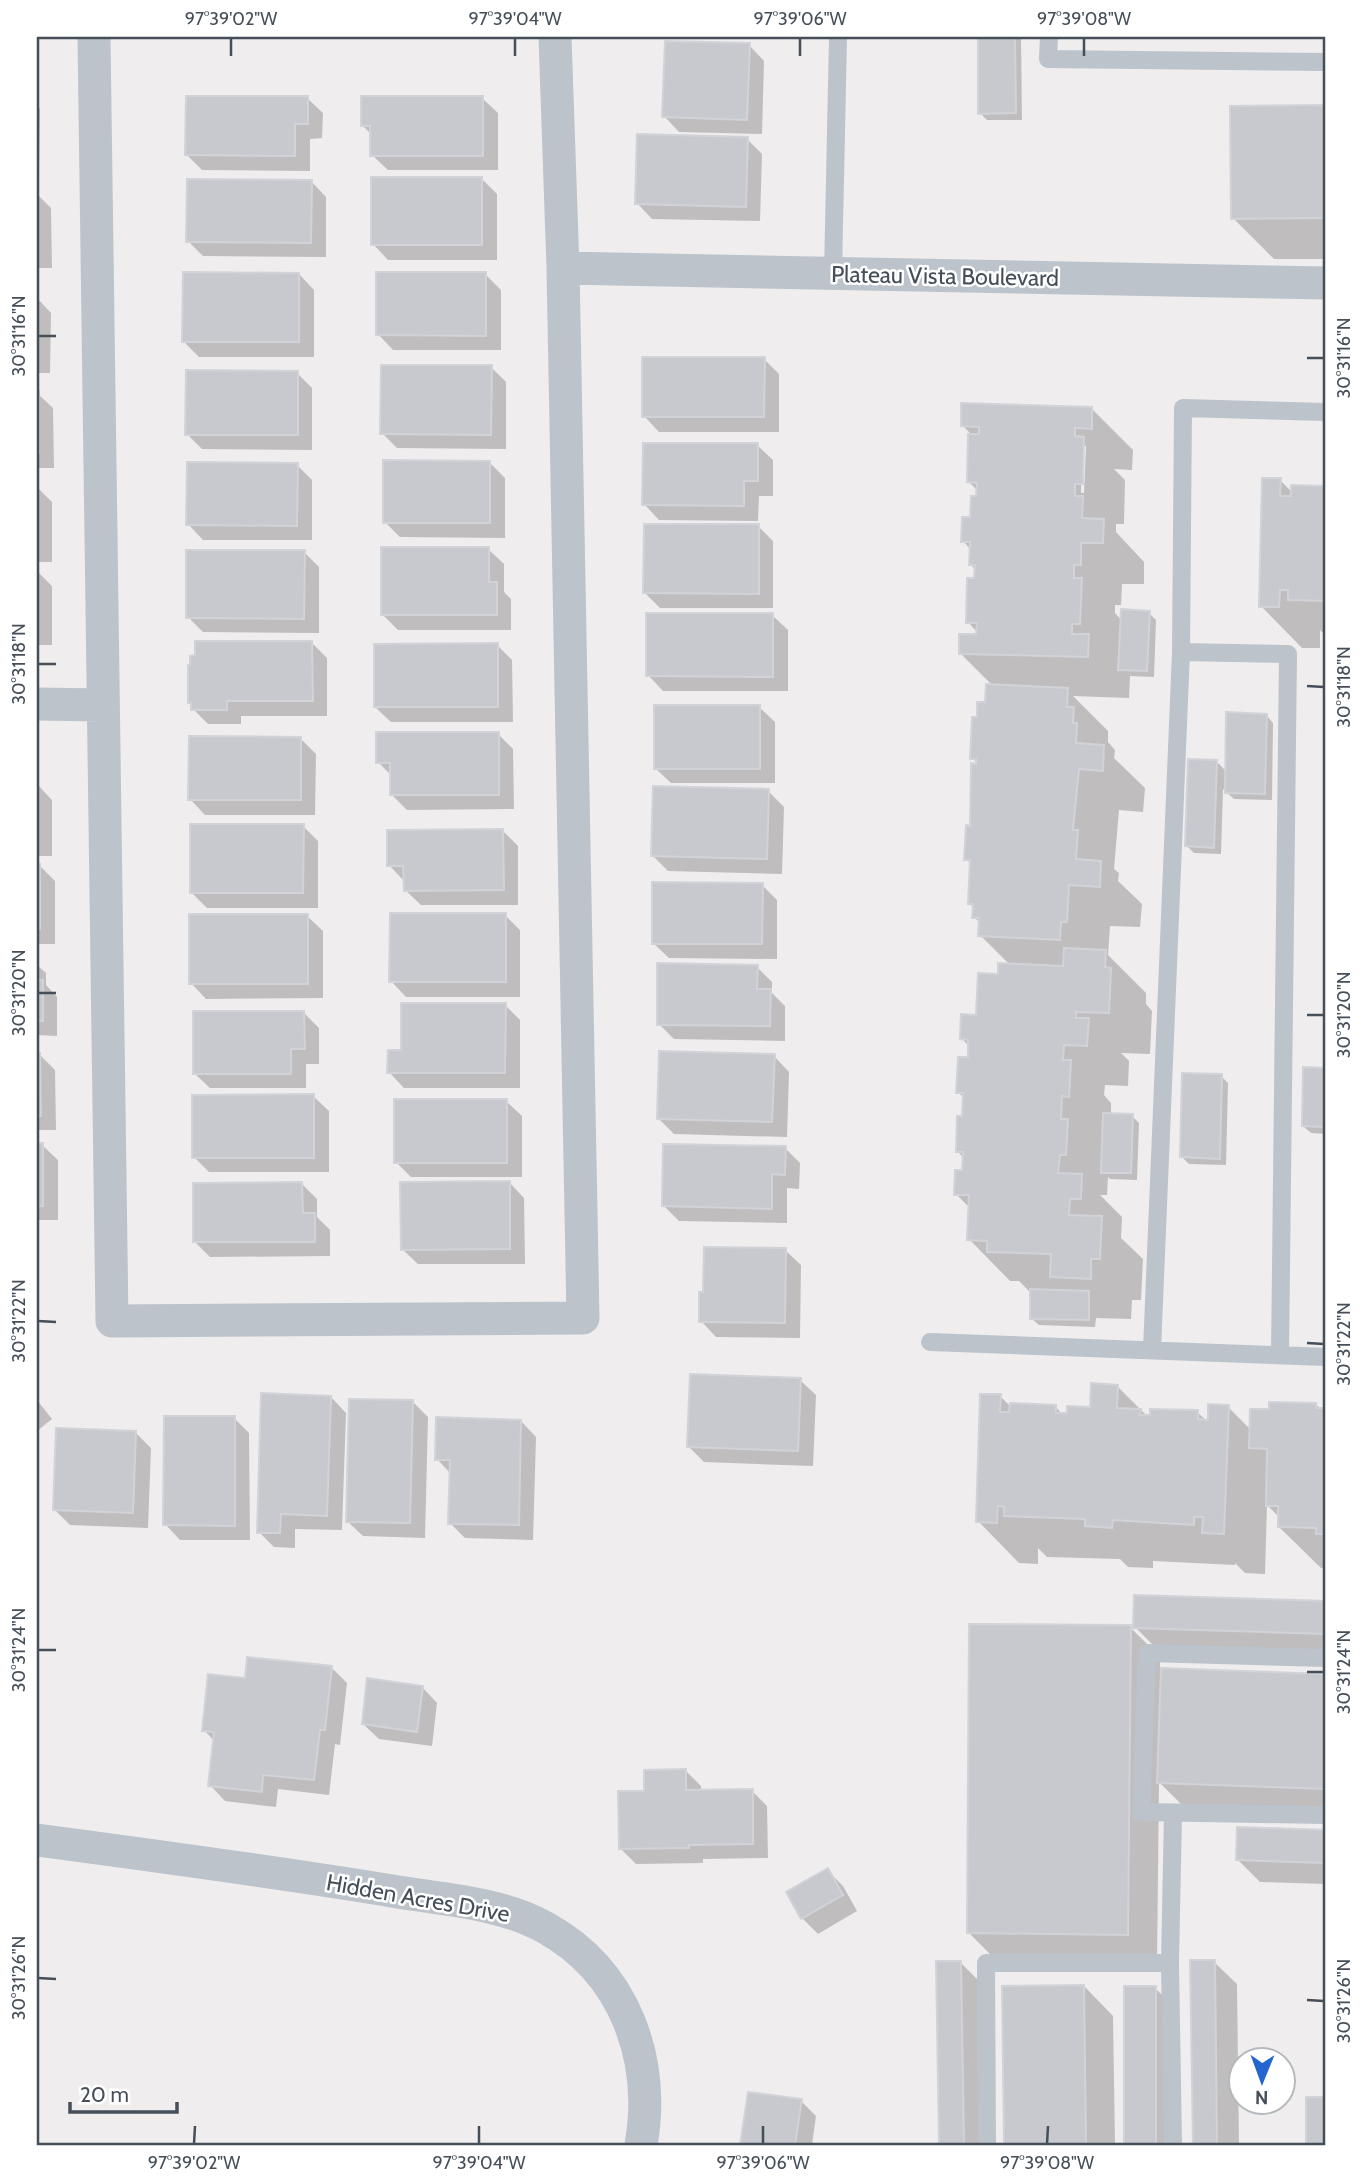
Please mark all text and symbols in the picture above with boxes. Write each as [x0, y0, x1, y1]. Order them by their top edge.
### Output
text: 97°39'02"W [185, 8, 277, 30]
text: 97°39'04"W [468, 8, 562, 30]
text: 97°39'06"W [753, 8, 847, 30]
text: 97°39'08"W [1037, 8, 1131, 30]
street label: Plateau Vista Boulevard [831, 260, 1059, 292]
text: 30°31'16"N [8, 296, 30, 376]
text: 30°31'16"N [1333, 318, 1355, 398]
text: 30°31'18"N [8, 623, 30, 705]
text: 30°31'18"N [1333, 646, 1355, 728]
text: 30°31'20"N [8, 950, 30, 1036]
text: 30°31'20"N [1333, 972, 1355, 1058]
text: 30°31'22"N [8, 1279, 30, 1363]
text: 30°31'22"N [1333, 1302, 1355, 1386]
text: 30°31'24"N [8, 1608, 30, 1692]
text: 30°31'24"N [1333, 1630, 1355, 1714]
street label: Hidden Acres Drive [324, 1868, 512, 1928]
text: 30°31'26"N [8, 1936, 30, 2020]
text: 30°31'26"N [1333, 1959, 1355, 2043]
north arrow [1226, 2046, 1296, 2116]
scale bar [70, 2070, 177, 2114]
text: 20 m [80, 2082, 129, 2107]
text: N [1255, 2086, 1269, 2109]
text: 97°39'02"W [148, 2152, 240, 2174]
text: 97°39'04"W [432, 2152, 526, 2174]
text: 97°39'06"W [716, 2152, 810, 2174]
text: 97°39'08"W [1000, 2152, 1094, 2174]

